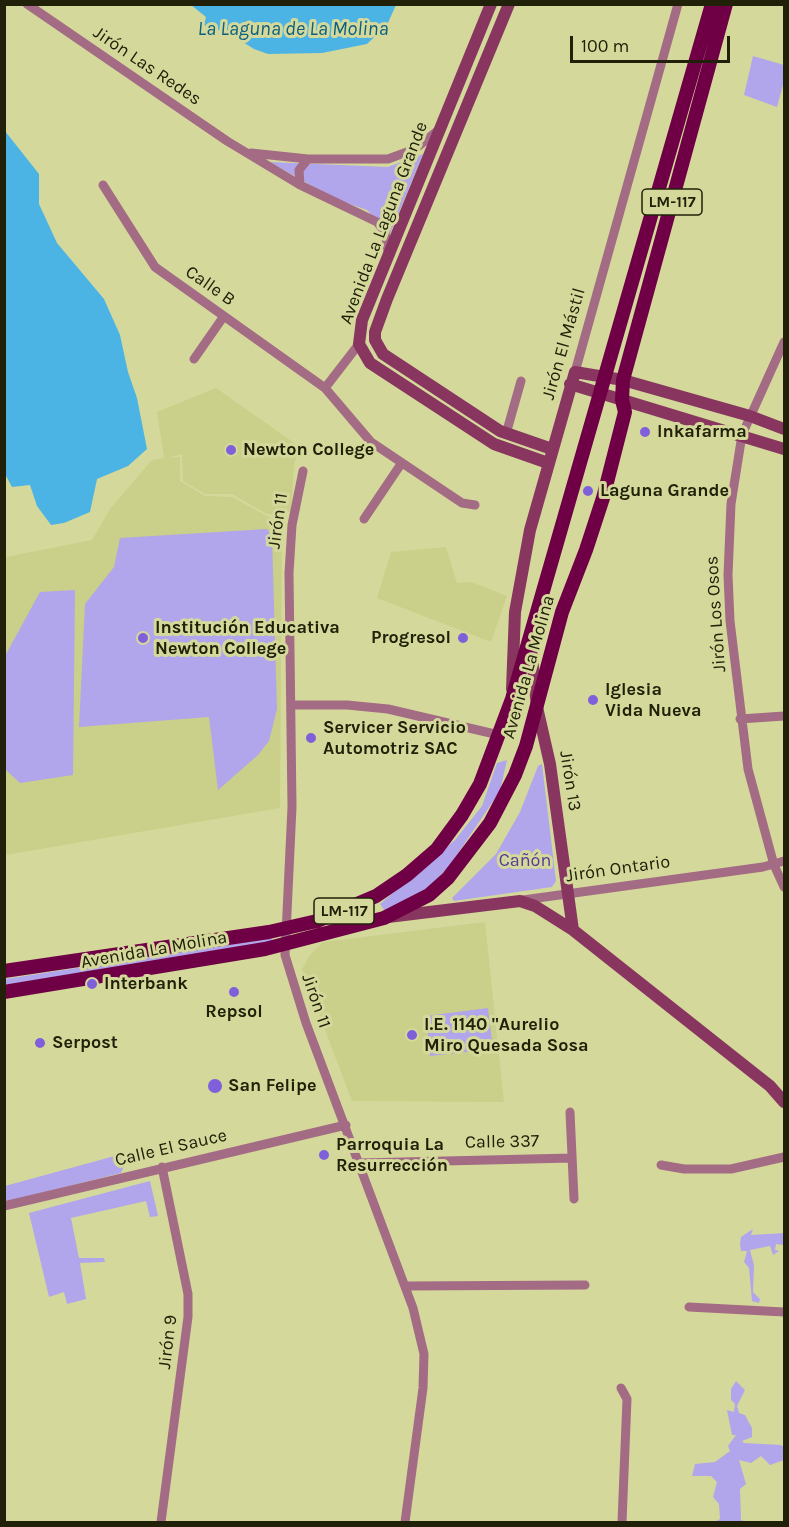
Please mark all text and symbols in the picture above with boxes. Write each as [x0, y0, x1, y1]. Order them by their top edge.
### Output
water label: La Laguna de La Molina [197, 17, 389, 41]
street label: Jirón Las Redes [89, 22, 205, 110]
scale bar [573, 24, 734, 62]
text: 100 m [581, 35, 629, 57]
street label: Avenida La Laguna Grande [335, 119, 433, 327]
road number: LM-117 [642, 189, 702, 215]
street label: Calle B [181, 261, 239, 311]
street label: Jirón El Mástil [538, 286, 590, 402]
place label: Inkafarma [657, 421, 747, 443]
marker: Inkafarma [638, 425, 652, 439]
place label: Newton College [243, 439, 374, 461]
marker: Newton College [224, 443, 238, 457]
place label: Laguna Grande [600, 480, 729, 502]
marker: Laguna Grande [581, 484, 595, 498]
street label: Jirón 11 [263, 492, 293, 550]
street label: Jirón Los Osos [701, 555, 731, 673]
street label: Avenida La Molina [498, 593, 560, 741]
place label: Institución Educativa Newton College [155, 617, 340, 660]
place label: Progresol [371, 627, 451, 649]
marker: Institución Educativa Newton College [136, 631, 150, 645]
marker: Progresol [456, 631, 470, 645]
place label: Iglesia Vida Nueva [605, 679, 701, 722]
marker: Iglesia Vida Nueva [586, 693, 600, 707]
place label: Servicer Servicio Automotriz SAC [323, 717, 466, 760]
marker: Servicer Servicio Automotriz SAC [304, 731, 318, 745]
street label: Jirón 13 [555, 749, 585, 813]
park label: Cañón [499, 850, 551, 872]
street label: Jirón Ontario [565, 851, 671, 887]
road number: LM-117 [314, 898, 374, 924]
street label: Avenida La Molina [79, 926, 229, 974]
street label: Jirón 11 [297, 971, 335, 1031]
place label: Interbank [104, 973, 188, 995]
marker: Interbank [85, 977, 99, 991]
marker: Repsol [227, 985, 241, 999]
place label: Repsol [205, 1001, 263, 1023]
place label: I.E. 1140 "Aurelio Miro Quesada Sosa [424, 1014, 588, 1056]
marker: I.E. 1140 "Aurelio Miro Quesada Sosa [405, 1028, 419, 1042]
place label: Serpost [52, 1032, 118, 1054]
marker: Serpost [33, 1036, 47, 1050]
place label: San Felipe [228, 1075, 316, 1097]
marker: San Felipe [206, 1077, 224, 1095]
street label: Calle El Sauce [113, 1125, 229, 1171]
street label: Calle 337 [465, 1131, 539, 1153]
place label: Parroquia La Resurrección [336, 1134, 448, 1176]
marker: Parroquia La Resurrección [317, 1148, 331, 1162]
street label: Jirón 9 [154, 1314, 182, 1370]

